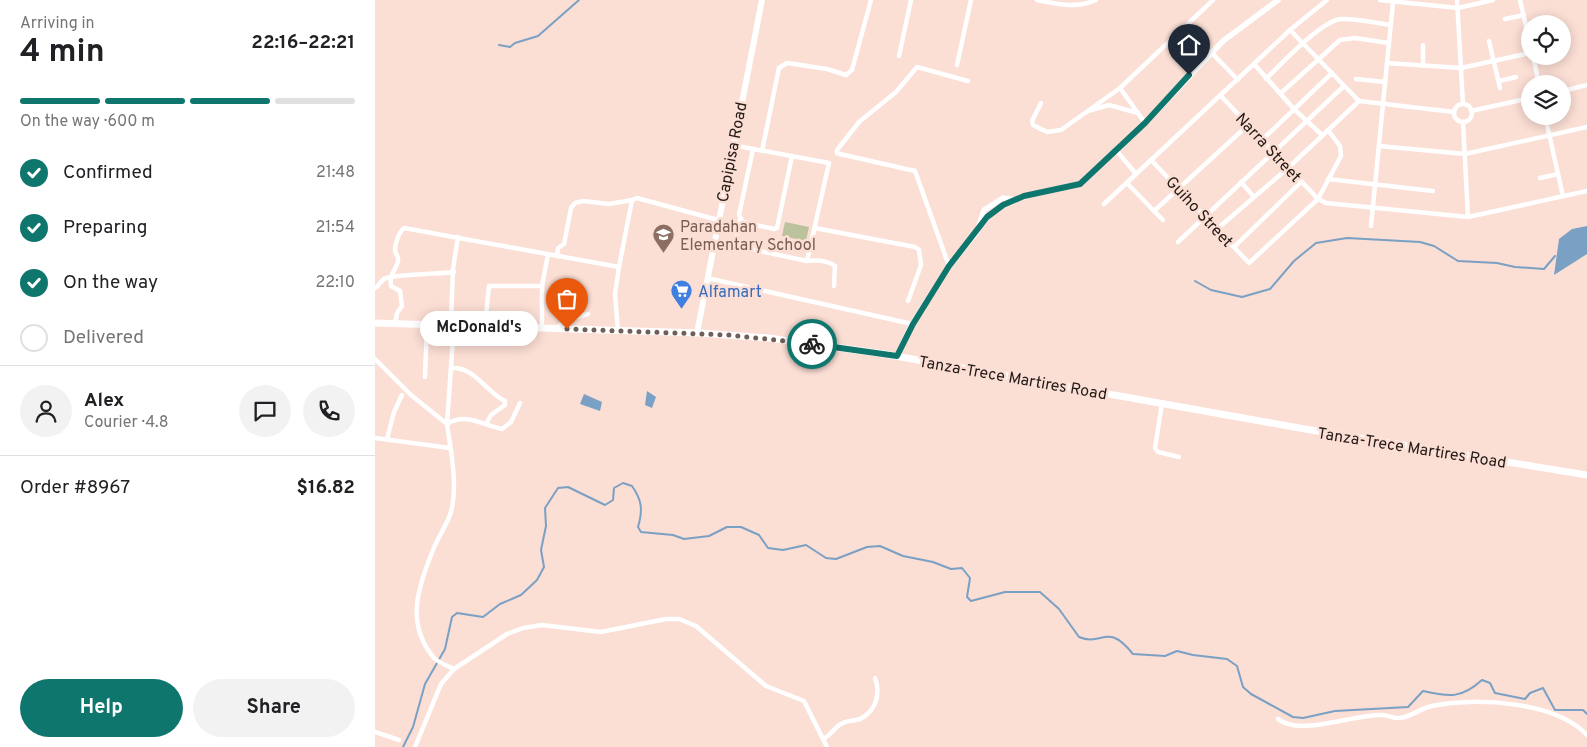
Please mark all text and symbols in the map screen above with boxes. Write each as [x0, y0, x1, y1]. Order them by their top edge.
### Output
text: Arriving in [20, 14, 95, 34]
map controls [1521, 15, 1571, 125]
button: locate [1521, 15, 1571, 65]
pin [1168, 24, 1210, 75]
text: 22:16–22:21 [251, 31, 355, 55]
icon: home [1175, 31, 1203, 59]
text: 4 min [20, 33, 105, 73]
button: layers [1521, 75, 1571, 125]
street label: Capipisa Road [713, 101, 752, 204]
street label: Narra Street [1230, 109, 1305, 187]
text: On the way · 600 m [20, 112, 155, 132]
icon: check [20, 159, 48, 187]
text: Confirmed [63, 161, 153, 185]
text: 21:48 [316, 163, 355, 183]
street label: Guiho Street [1161, 173, 1237, 252]
icon: check [20, 214, 48, 242]
text: Preparing [63, 216, 147, 240]
text: 21:54 [315, 218, 355, 238]
place label: Paradahan Elementary School [680, 218, 816, 256]
school or university icon: Paradahan Elementary School [652, 223, 676, 254]
icon: check [20, 269, 48, 297]
text: On the way [63, 271, 158, 295]
text: 22:10 [316, 273, 355, 293]
pin [546, 278, 588, 329]
supermarket icon: Alfamart [670, 279, 694, 310]
place label: Alfamart [698, 283, 762, 303]
icon: bag [553, 285, 581, 313]
callout: McDonald's [419, 312, 537, 346]
text: McDonald's [436, 318, 522, 338]
courier [787, 319, 837, 369]
text: Delivered [63, 326, 144, 350]
icon: bike [798, 330, 826, 358]
street label: Tanza-Trece Martires Road [917, 353, 1108, 405]
button: person [20, 385, 72, 437]
button: chat [239, 385, 291, 437]
button: phone [303, 385, 355, 437]
text: Alex [84, 389, 124, 413]
text: Courier · 4.8 [84, 413, 168, 433]
street label: Tanza-Trece Martires Road [1316, 424, 1508, 474]
text: Order #8967 [20, 476, 130, 500]
text: $16.82 [296, 476, 355, 500]
button: Help [20, 679, 183, 737]
button: Share [193, 679, 355, 737]

